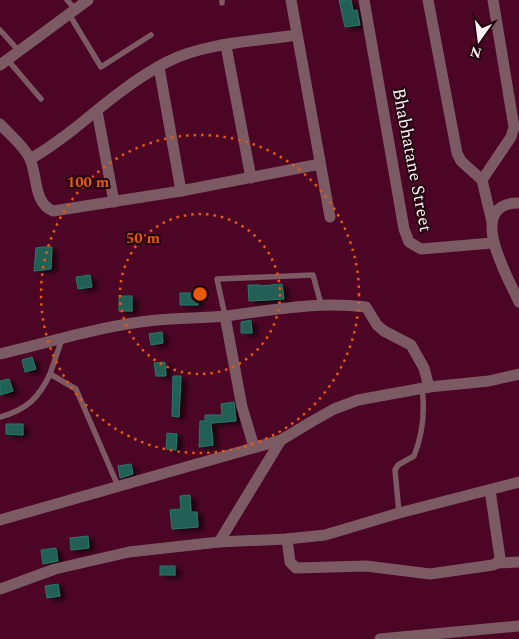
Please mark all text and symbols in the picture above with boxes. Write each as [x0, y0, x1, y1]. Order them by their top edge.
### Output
north arrow [454, 15, 504, 65]
text: N [468, 41, 484, 64]
street label: Bhabhatane Street [385, 86, 439, 234]
text: 100 m [67, 171, 110, 194]
text: 50 m [126, 227, 161, 250]
centre of rings [191, 285, 209, 303]

